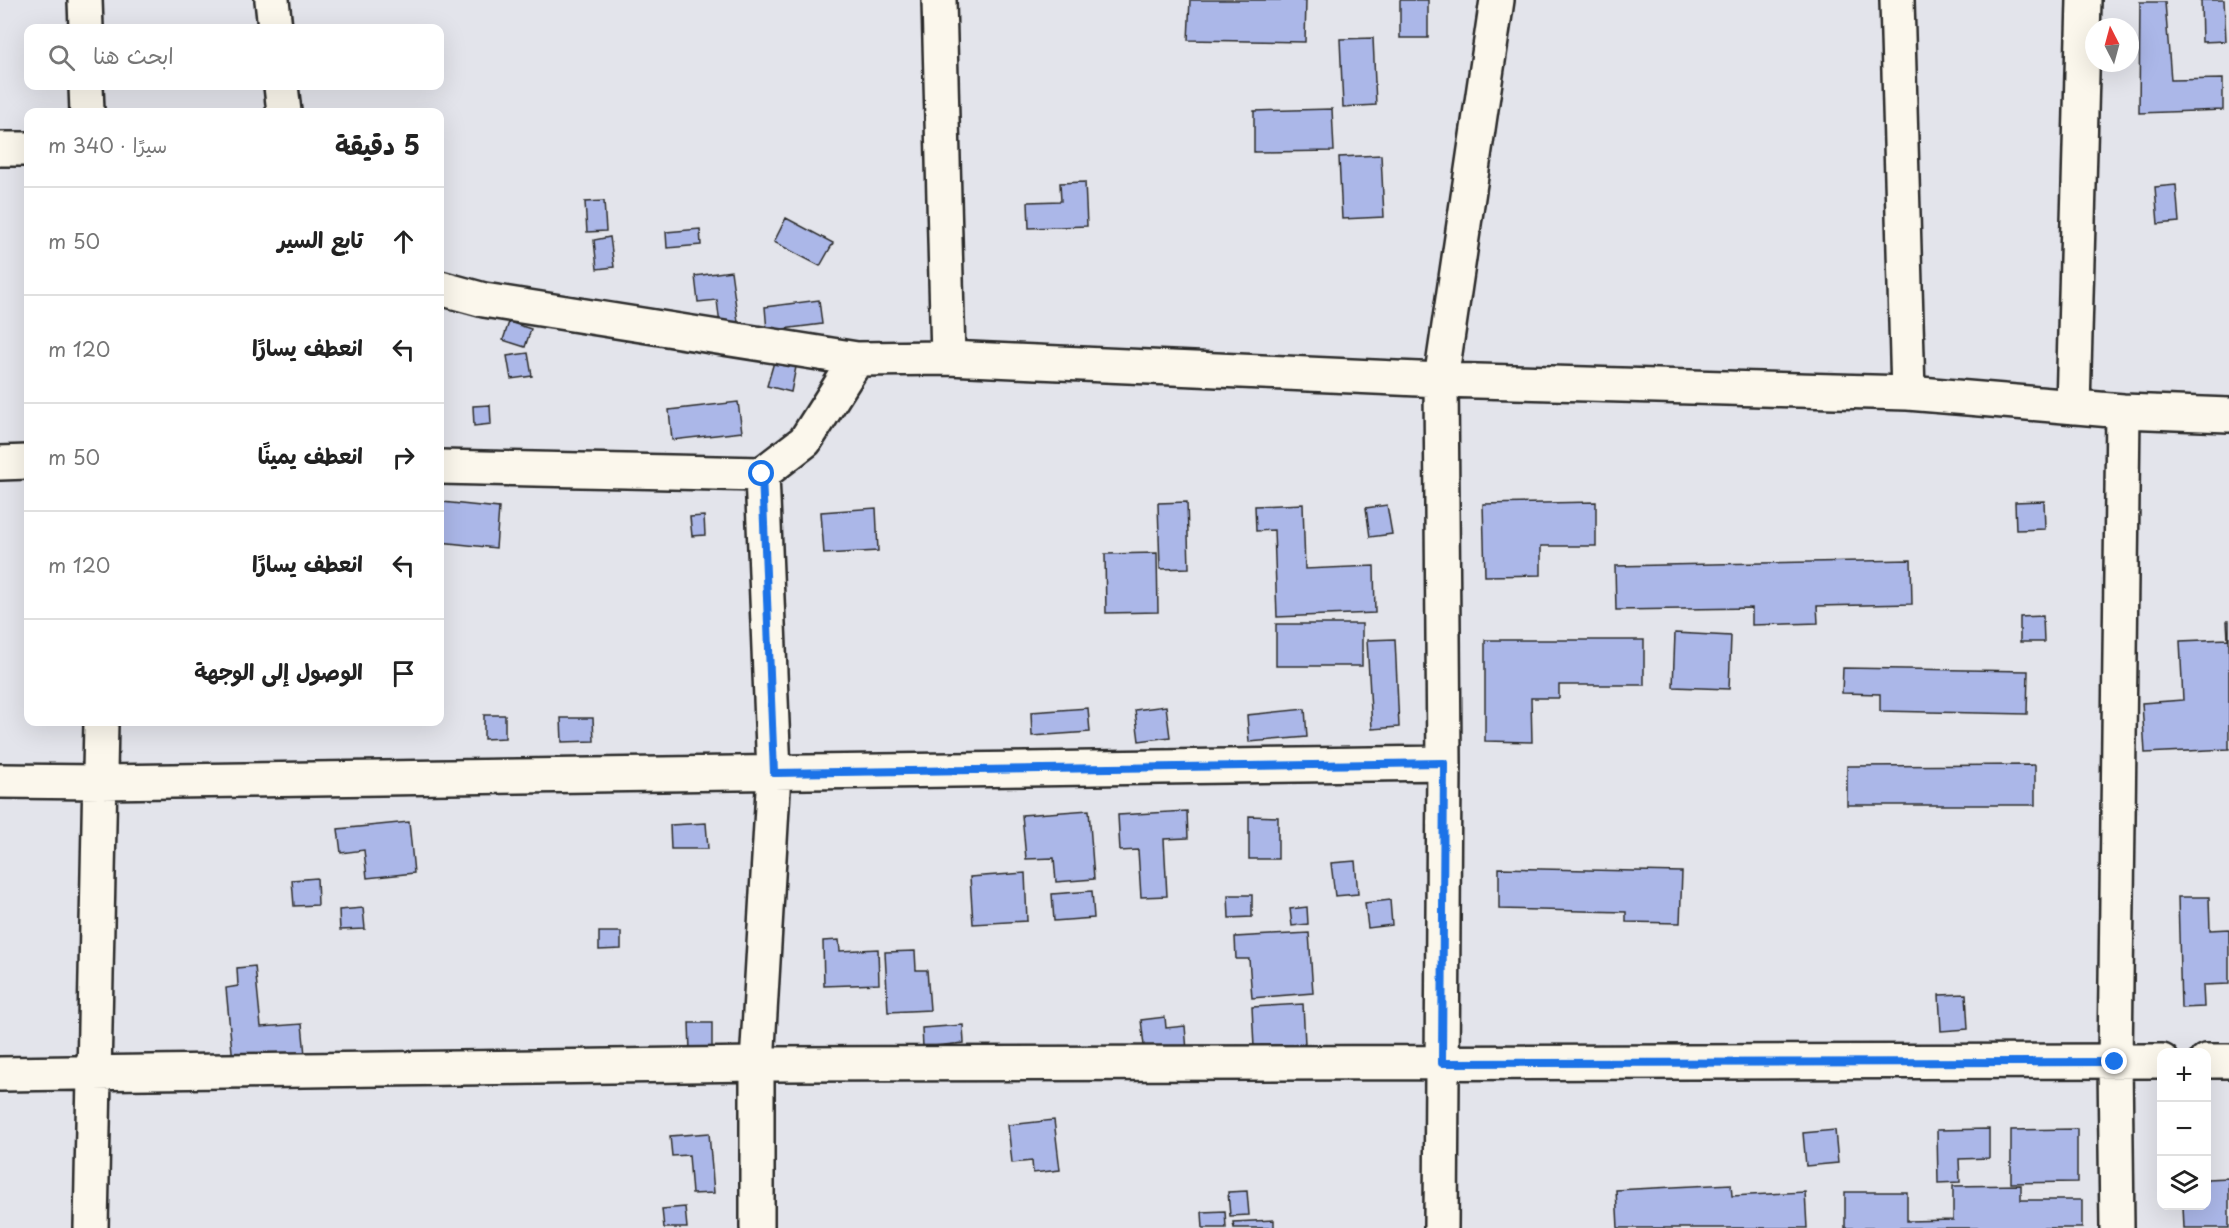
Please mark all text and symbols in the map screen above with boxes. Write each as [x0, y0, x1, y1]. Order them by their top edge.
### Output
north arrow [2085, 18, 2139, 72]
search box [24, 24, 444, 90]
text: ابحث هنا [93, 38, 174, 71]
icon: search [45, 41, 78, 74]
text: 5 دقيقة [335, 125, 420, 164]
text: سيرًا · 340 m [48, 130, 167, 160]
text: تابع السير [278, 222, 363, 255]
icon: ahead [387, 225, 420, 258]
text: 50 m [48, 226, 100, 256]
text: انعطف يسارًا [252, 330, 363, 363]
icon: left [387, 333, 420, 366]
text: 120 m [48, 334, 110, 364]
text: انعطف يمينًا [258, 438, 363, 471]
icon: right [387, 441, 420, 474]
text: 50 m [48, 442, 100, 472]
route start [748, 460, 774, 486]
text: انعطف يسارًا [252, 546, 363, 579]
icon: left [387, 549, 420, 582]
text: 120 m [48, 550, 110, 580]
text: الوصول إلى الوجهة [194, 654, 363, 687]
icon: arrive [387, 657, 420, 690]
route end [2101, 1048, 2127, 1074]
map controls [2157, 1048, 2211, 1210]
button: + [2157, 1048, 2211, 1102]
button: − [2157, 1102, 2211, 1156]
button: layers [2157, 1156, 2211, 1210]

